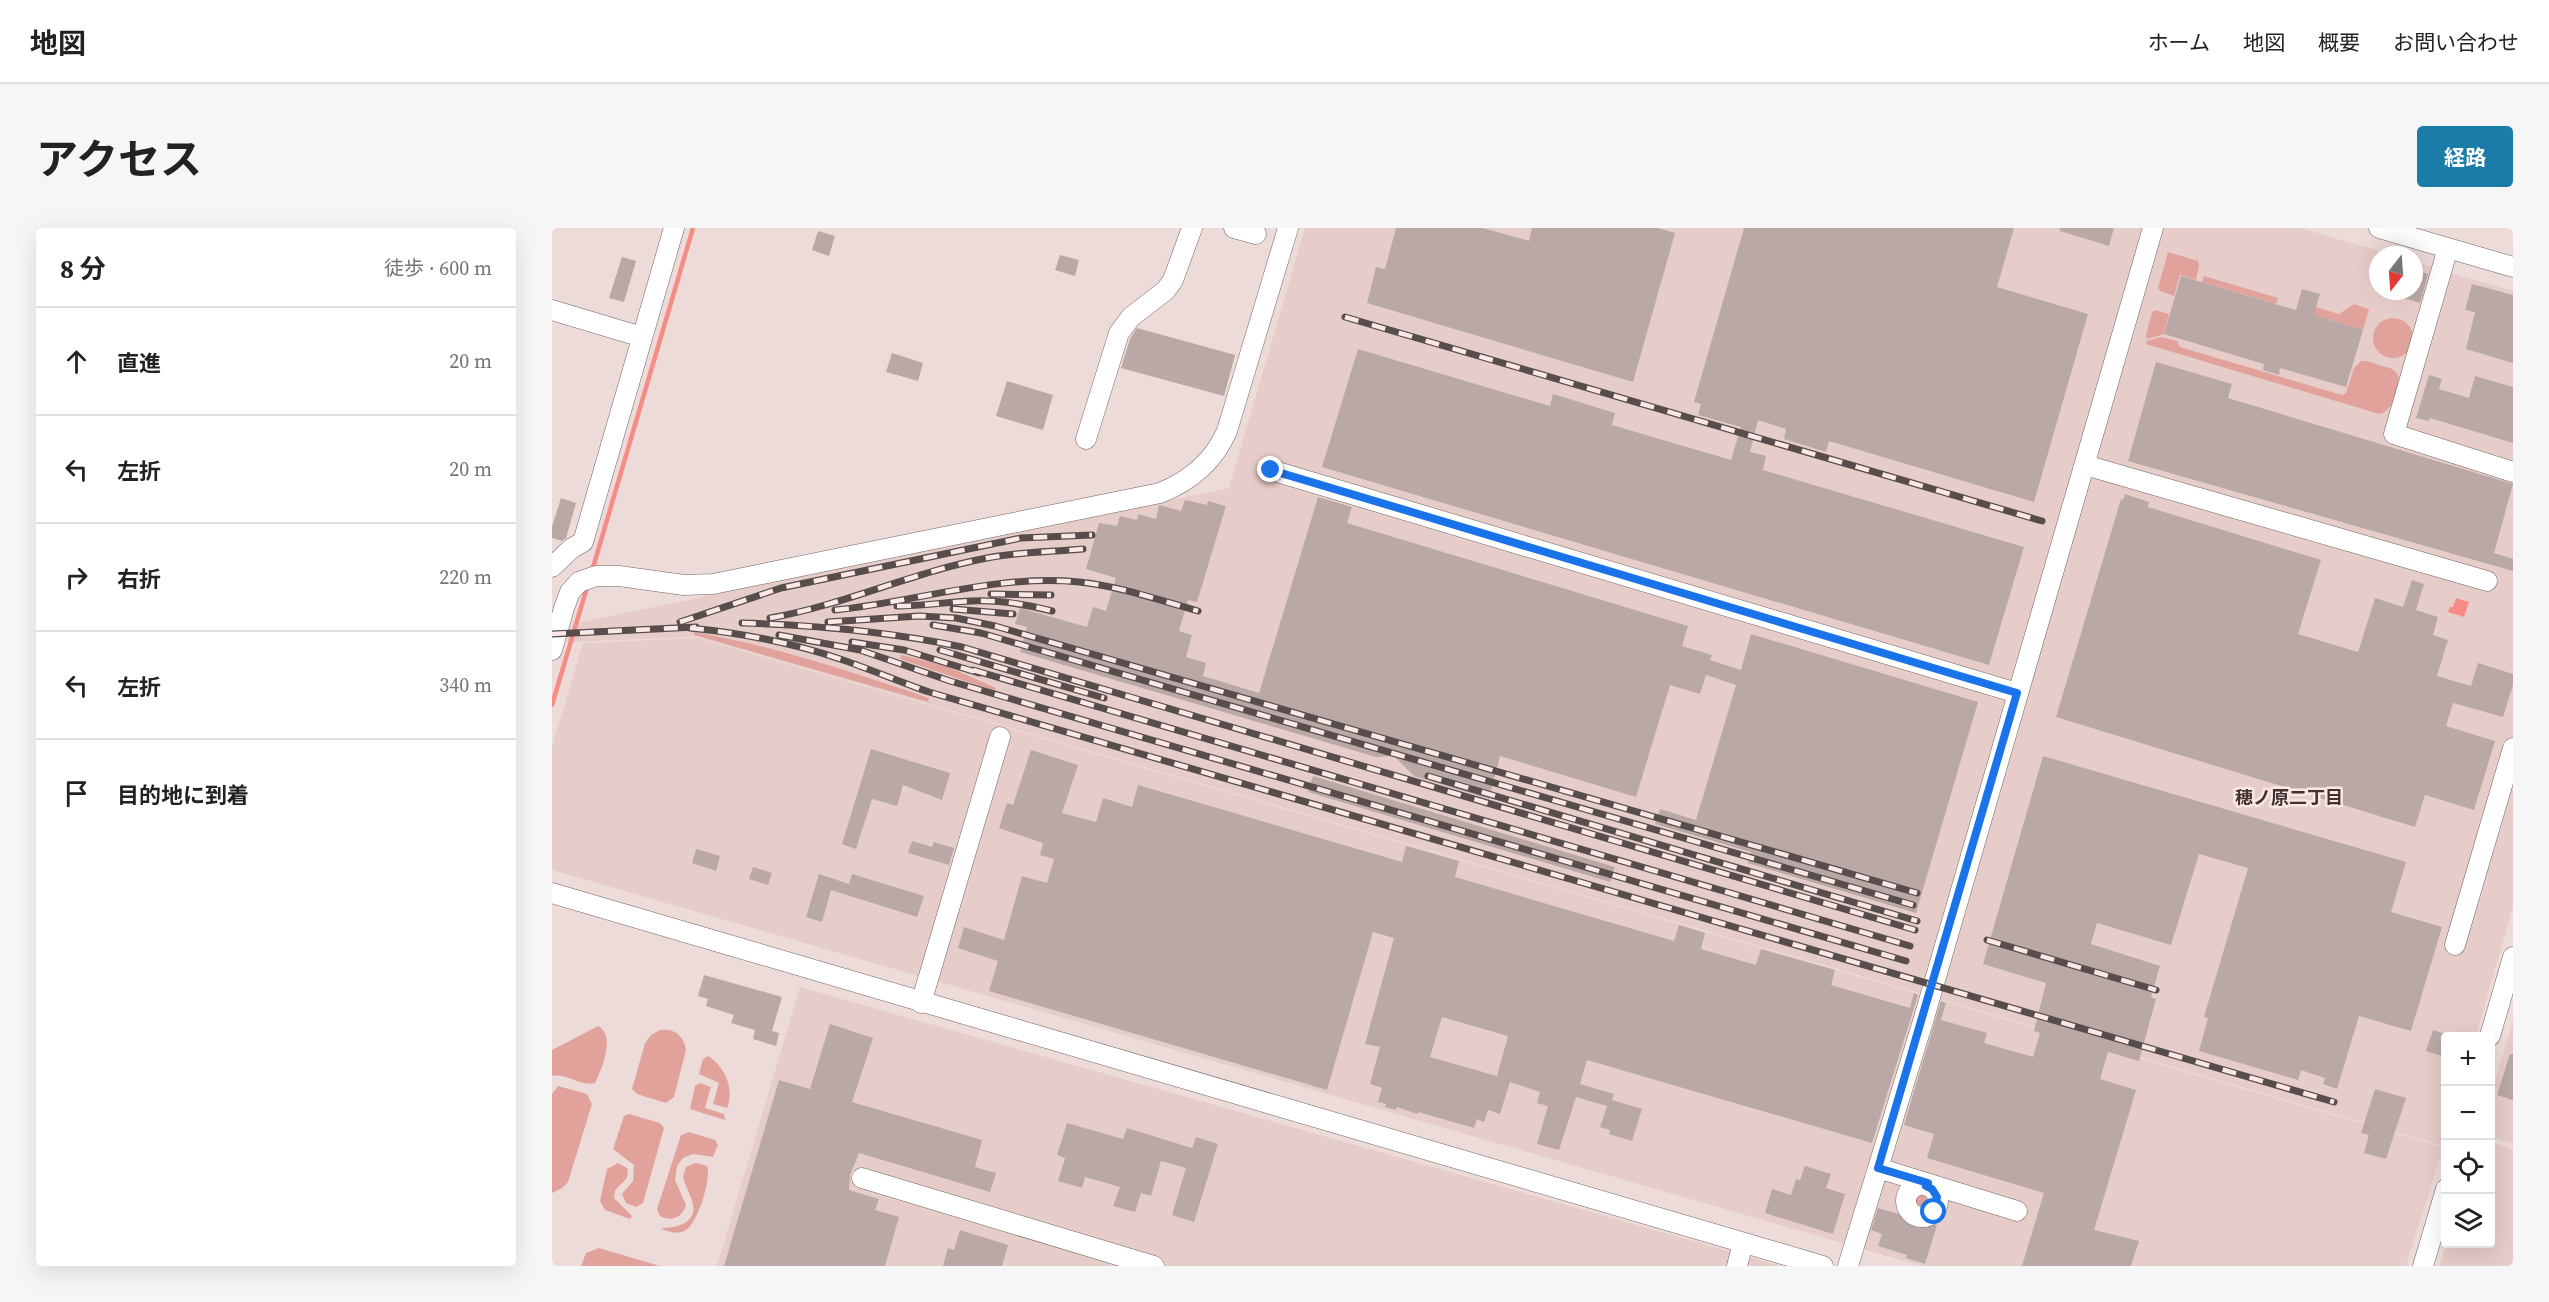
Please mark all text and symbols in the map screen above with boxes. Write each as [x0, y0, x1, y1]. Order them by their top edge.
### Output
text: 地図 [30, 24, 86, 62]
text: ホーム [2148, 28, 2210, 57]
text: 地図 [2243, 28, 2285, 57]
text: 概要 [2318, 28, 2360, 57]
text: お問い合わせ [2393, 28, 2519, 57]
button: 経路 [2417, 126, 2513, 187]
text: アクセス [36, 130, 202, 188]
north arrow [2369, 246, 2423, 300]
text: 8 分 [60, 251, 106, 287]
text: 徒歩 · 600 m [384, 254, 492, 282]
icon: ahead [60, 345, 93, 378]
text: 20 m [449, 347, 492, 375]
text: 直進 [117, 348, 161, 378]
icon: left [60, 453, 93, 486]
text: 20 m [449, 455, 492, 483]
text: 左折 [117, 456, 161, 486]
route end [1257, 456, 1283, 482]
icon: right [60, 561, 93, 594]
text: 220 m [439, 563, 492, 591]
text: 右折 [117, 564, 161, 594]
icon: left [60, 669, 93, 702]
text: 340 m [439, 671, 492, 699]
text: 左折 [117, 672, 161, 702]
icon: arrive [60, 777, 93, 810]
text: 目的地に到着 [117, 780, 249, 810]
district label: 穂ノ原二丁目 [2235, 785, 2343, 810]
map controls [2441, 1032, 2495, 1248]
button: + [2441, 1032, 2495, 1086]
button: − [2441, 1086, 2495, 1140]
button: locate [2441, 1140, 2495, 1194]
button: layers [2441, 1194, 2495, 1248]
route start [1920, 1198, 1946, 1224]

